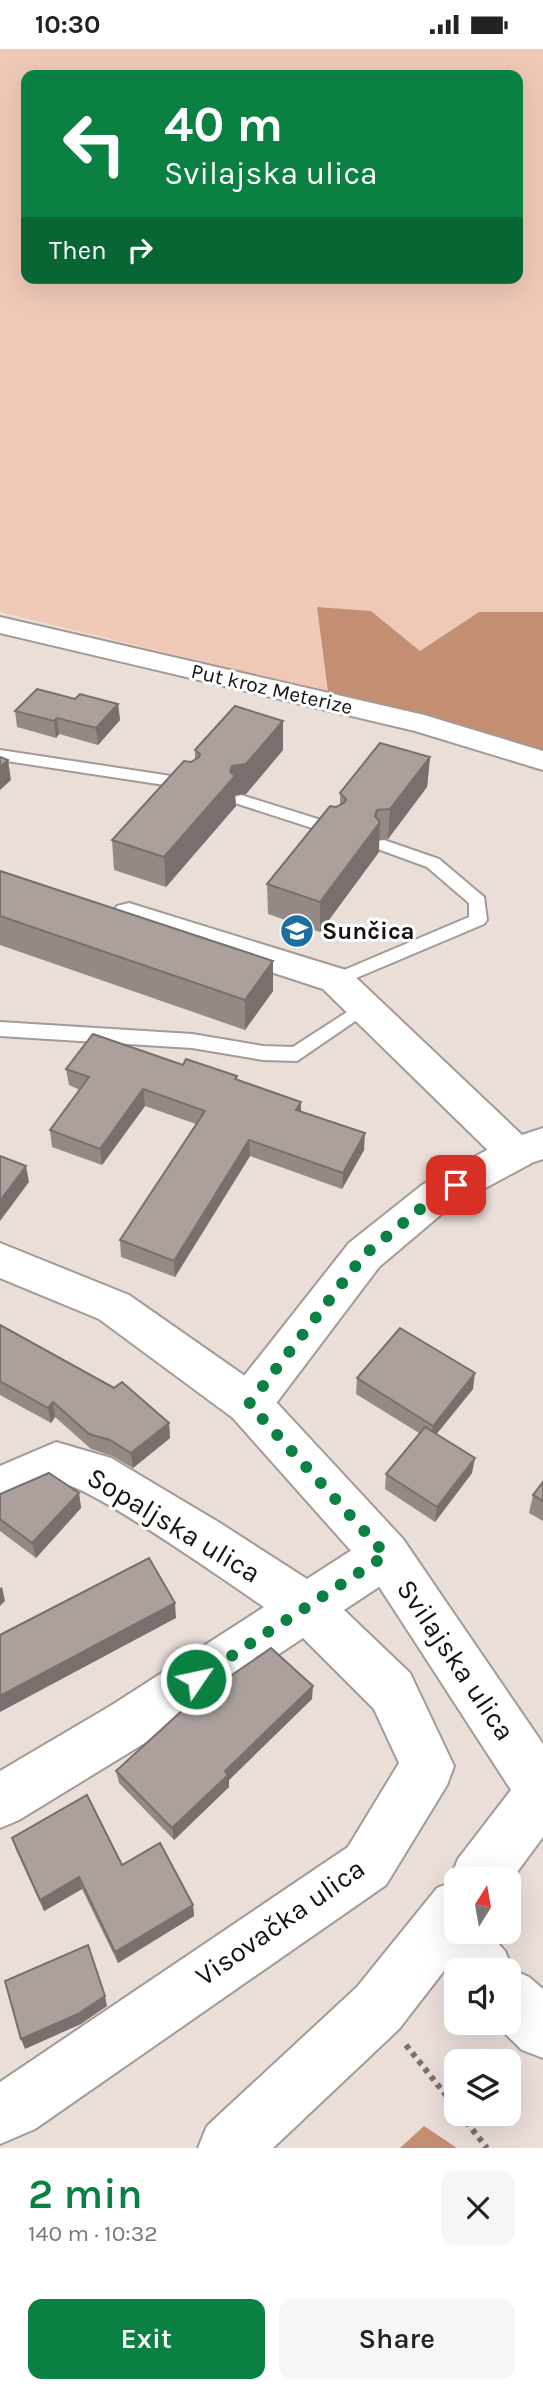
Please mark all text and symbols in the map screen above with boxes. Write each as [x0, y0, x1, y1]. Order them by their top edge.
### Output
text: 10:30 [35, 9, 100, 40]
text: 40 m [164, 96, 283, 153]
icon: left [49, 98, 140, 189]
text: Svilajska ulica [164, 155, 378, 192]
icon: right [121, 231, 159, 269]
text: Then [49, 235, 107, 266]
street label: Put kroz Meterize [189, 659, 355, 719]
school or university icon: Sunčica [278, 912, 316, 950]
place label: Sunčica [322, 917, 415, 945]
pin [426, 1155, 486, 1215]
icon: arrive [437, 1166, 475, 1204]
street label: Sopaljska ulica [81, 1460, 267, 1590]
street label: Svilajska ulica [390, 1573, 522, 1747]
position arrow [159, 1642, 233, 1716]
street label: Visovačka ulica [189, 1851, 371, 1993]
north arrow [444, 1867, 522, 1944]
map controls [444, 1867, 521, 2126]
button: sound [444, 1958, 521, 2035]
button: layers [444, 2049, 521, 2126]
text: 2 min [28, 2169, 143, 2219]
button: close [441, 2171, 515, 2245]
text: 140 m · 10:32 [28, 2220, 158, 2247]
button: Exit [28, 2299, 265, 2379]
button: Share [279, 2299, 515, 2379]

